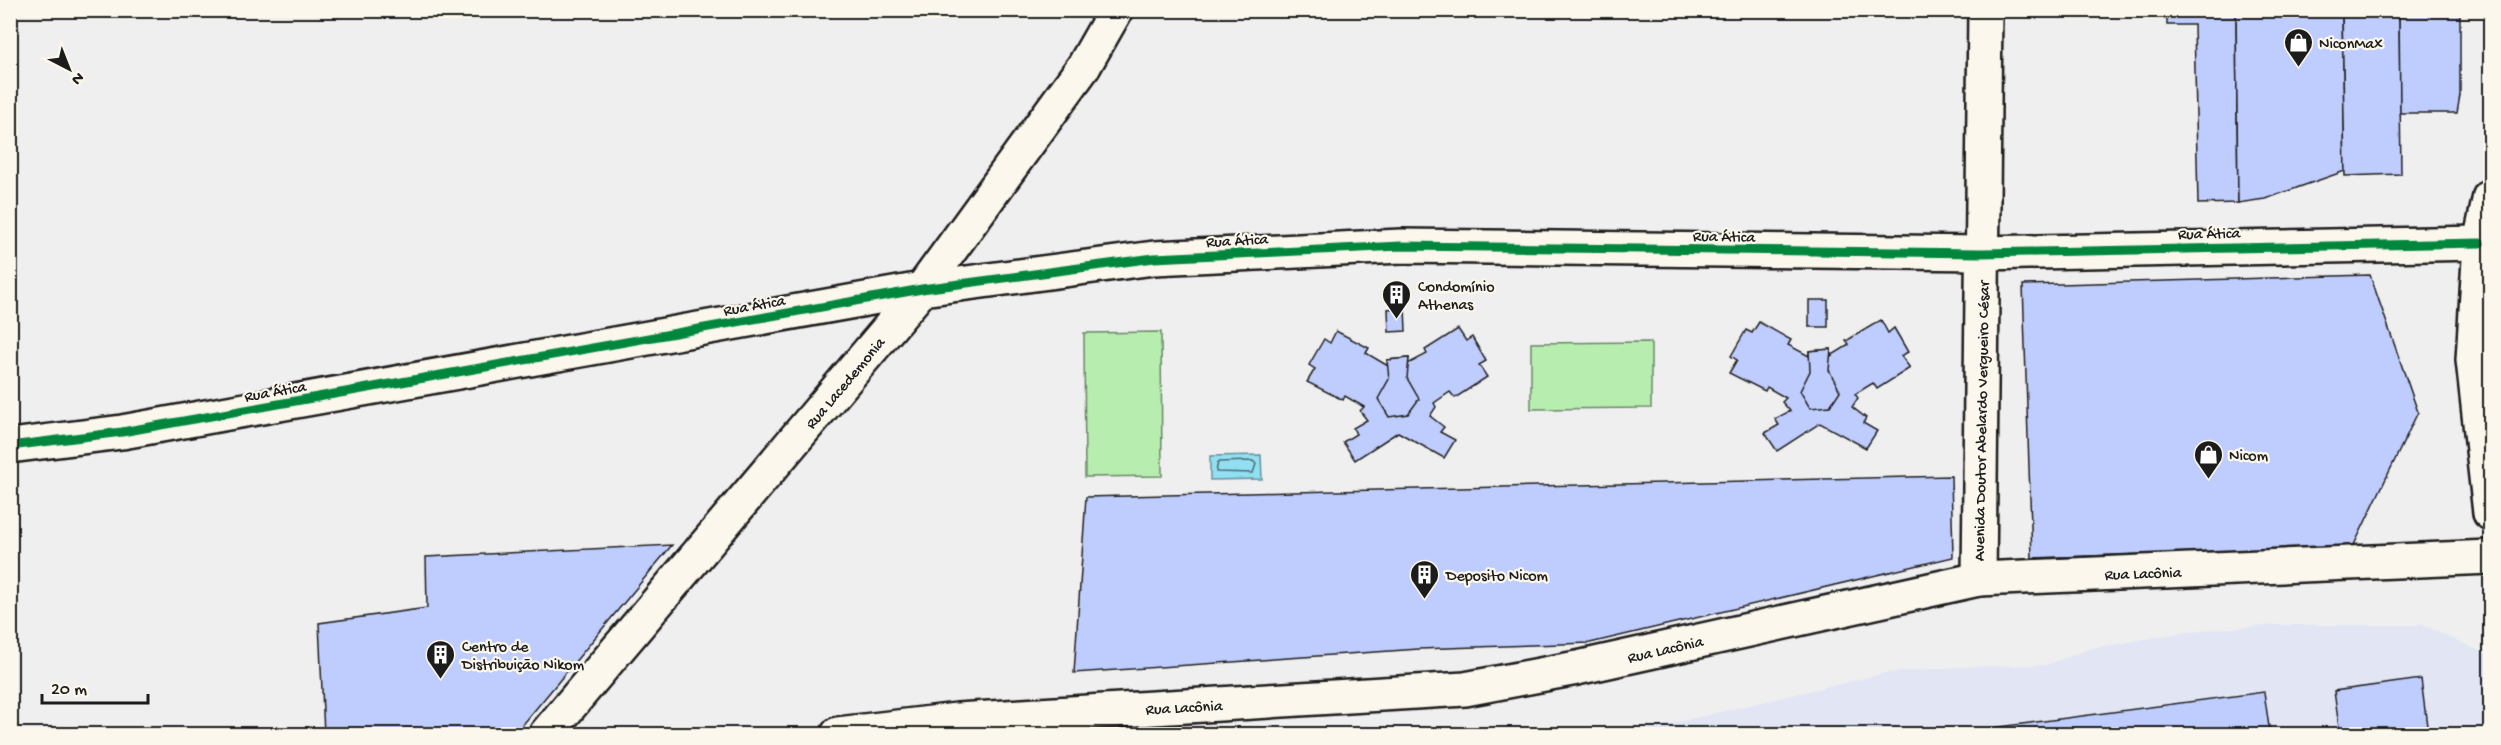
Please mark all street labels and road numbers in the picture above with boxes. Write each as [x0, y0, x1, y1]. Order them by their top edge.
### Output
street label: Rua Ática [2178, 224, 2241, 246]
street label: Rua Ática [1693, 227, 1756, 249]
street label: Rua Ática [1206, 230, 1270, 254]
street label: Avenida Doutor Abelardo Vergueiro César [1972, 279, 1995, 561]
street label: Rua Ática [722, 292, 788, 322]
street label: Rua Lacedemonia [803, 334, 891, 434]
street label: Rua Ática [243, 378, 309, 408]
street label: Rua Lacônia [2104, 565, 2183, 586]
street label: Rua Lacônia [1626, 633, 1707, 669]
street label: Rua Lacônia [1145, 698, 1224, 721]

